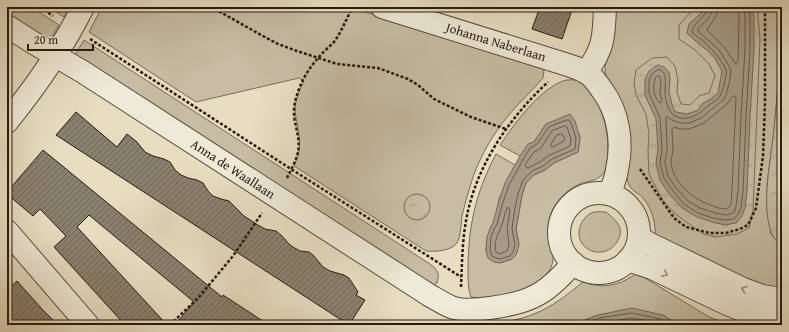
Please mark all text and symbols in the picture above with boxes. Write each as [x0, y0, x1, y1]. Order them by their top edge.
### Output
street label: Johanna Naberlaan [442, 17, 549, 66]
scale bar [28, 26, 93, 52]
text: 20 m [34, 31, 58, 48]
street label: Anna de Waallaan [187, 135, 279, 204]
one-way arrow [661, 269, 668, 277]
one-way arrow [741, 286, 748, 294]

